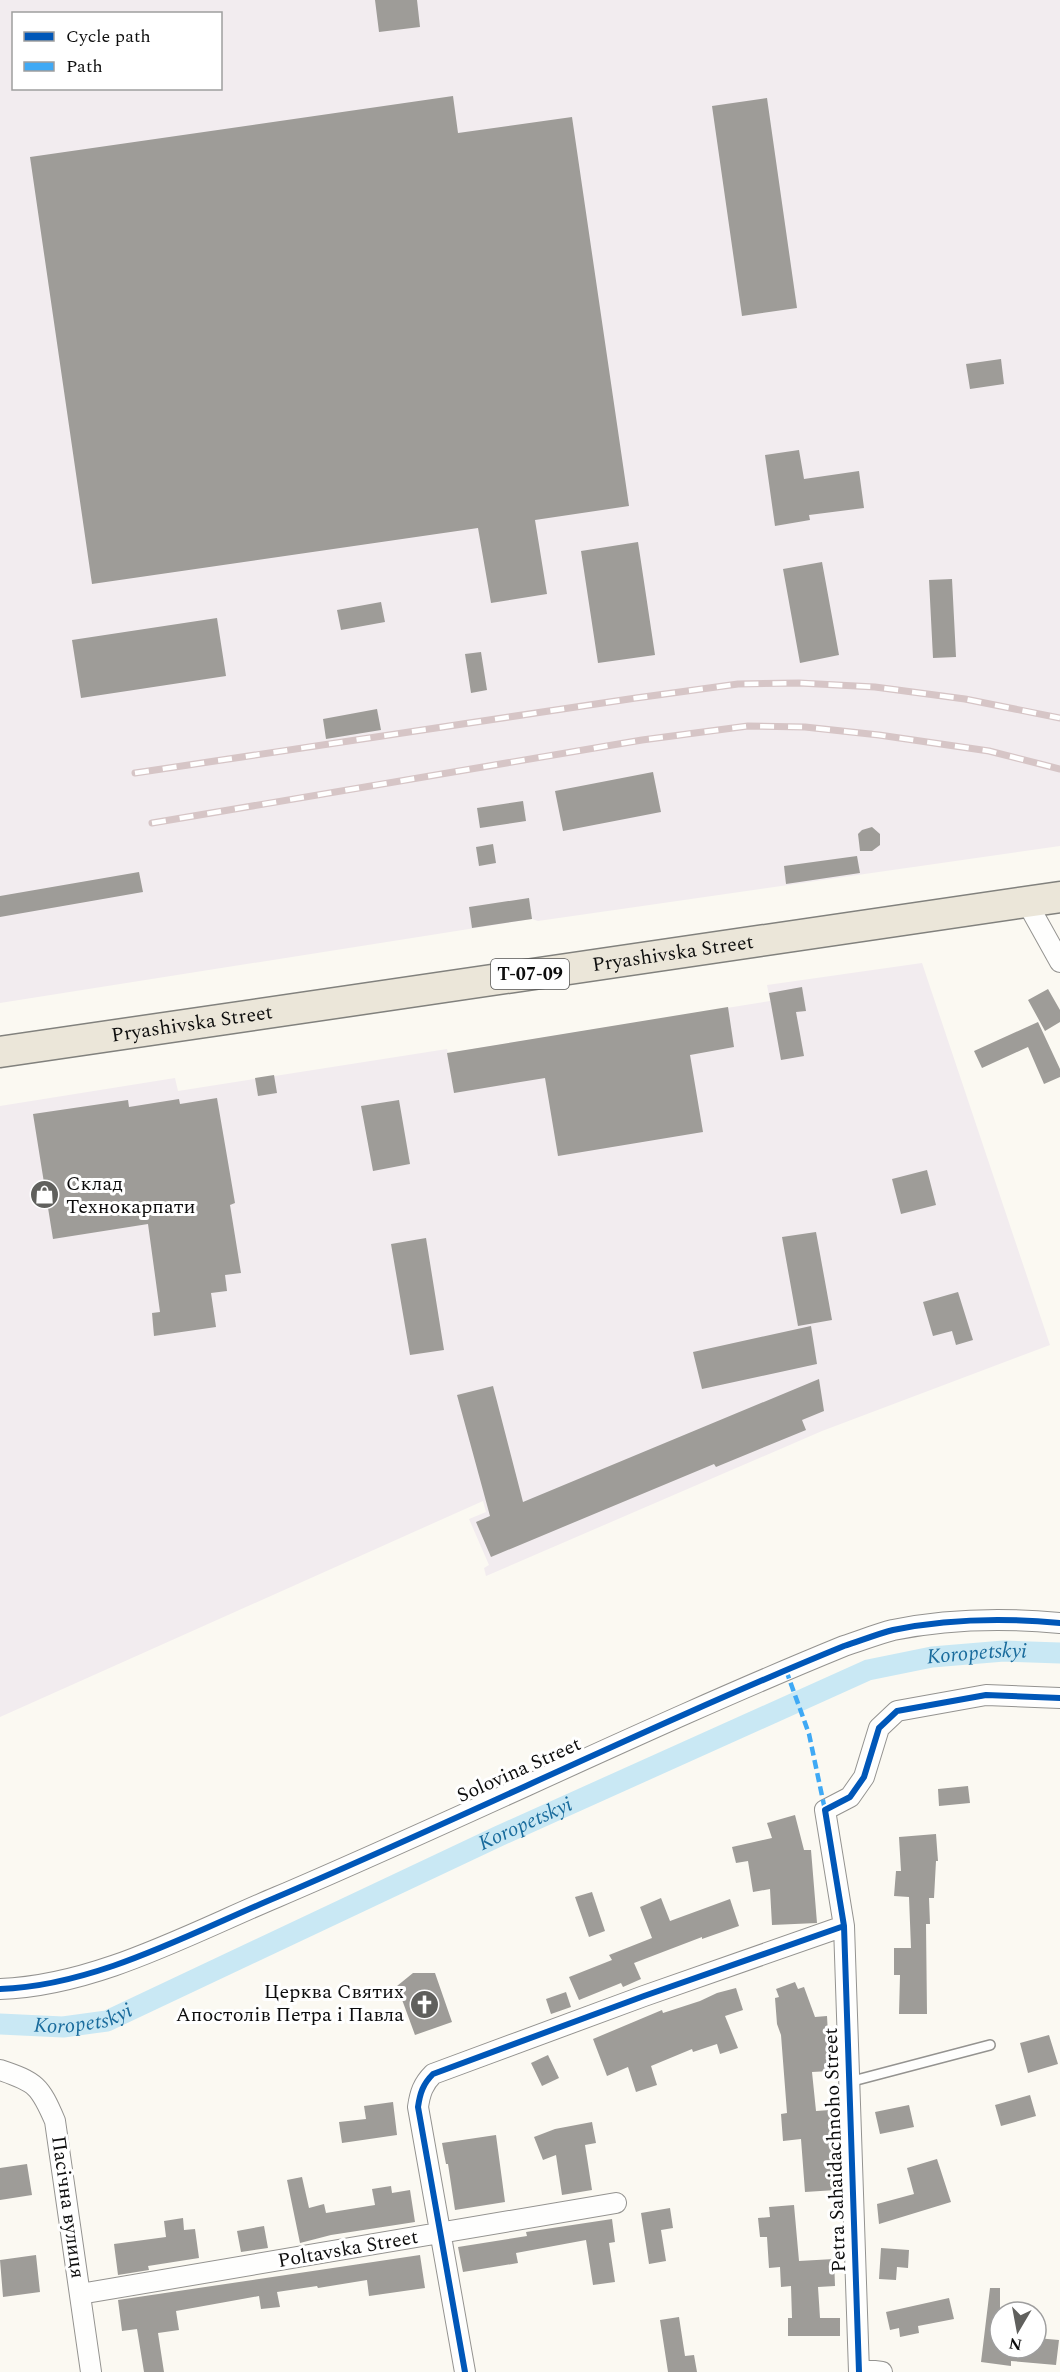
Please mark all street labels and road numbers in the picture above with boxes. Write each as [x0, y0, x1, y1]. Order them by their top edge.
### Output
street label: Pryashivska Street [590, 927, 756, 980]
road number: Т-07-09 [491, 959, 569, 989]
street label: Pryashivska Street [109, 997, 275, 1051]
street label: Solovina Street [452, 1729, 586, 1811]
street label: Petra Sahaidachnoho Street [816, 2027, 854, 2273]
street label: Пасічна вулиця [43, 2134, 93, 2280]
street label: Poltavska Street [275, 2222, 421, 2276]

